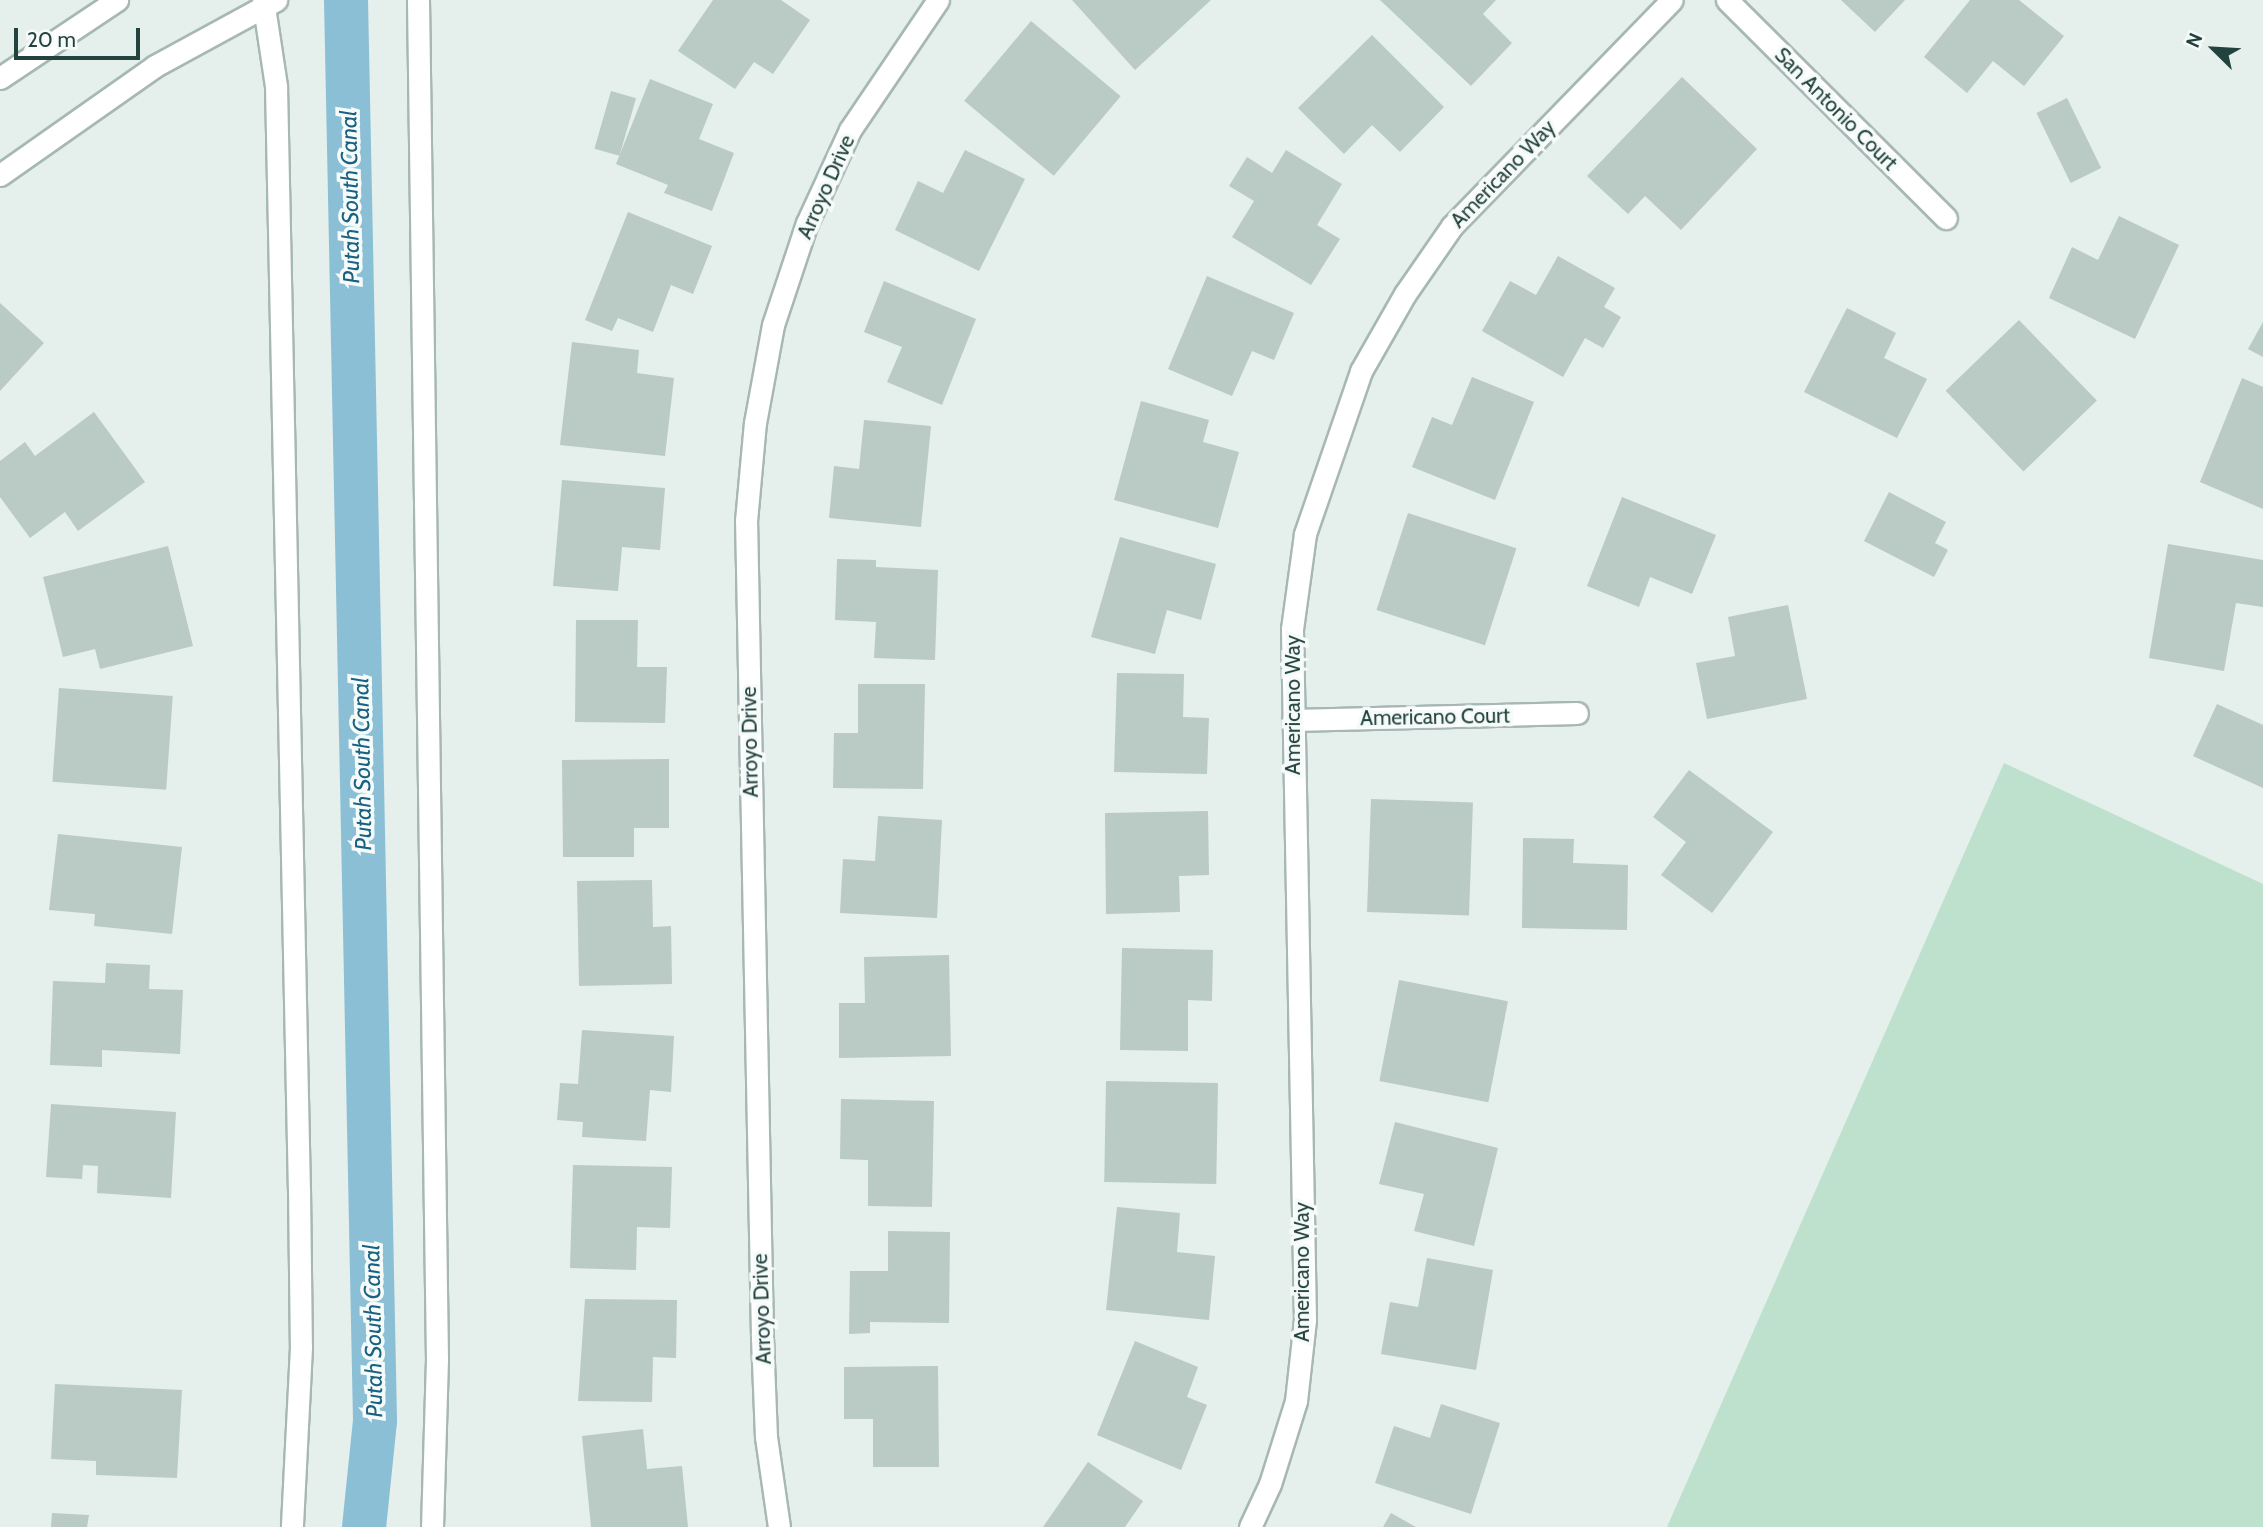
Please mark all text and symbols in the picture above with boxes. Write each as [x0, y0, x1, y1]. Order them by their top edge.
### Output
scale bar [18, 14, 144, 58]
north arrow [2179, 14, 2249, 84]
text: 20 m [27, 27, 76, 52]
text: N [2181, 29, 2208, 51]
street label: San Antonio Court [1769, 42, 1903, 176]
water label: Putah South Canal [335, 110, 365, 284]
street label: Americano Way [1445, 115, 1561, 233]
street label: Arroyo Drive [792, 131, 860, 243]
street label: Americano Way [1280, 635, 1306, 775]
water label: Putah South Canal [347, 677, 377, 851]
street label: Arroyo Drive [736, 686, 764, 798]
street label: Americano Court [1360, 703, 1510, 731]
street label: Americano Way [1289, 1202, 1315, 1342]
water label: Putah South Canal [358, 1244, 388, 1418]
street label: Arroyo Drive [747, 1253, 777, 1365]

